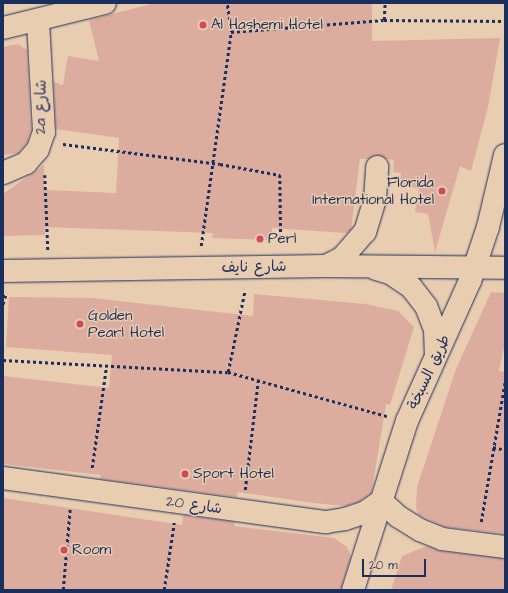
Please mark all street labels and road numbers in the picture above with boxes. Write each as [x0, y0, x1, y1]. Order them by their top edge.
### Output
street label: 2a شارع [32, 80, 50, 134]
street label: شارع نايف [221, 257, 287, 277]
street label: طريق السبخة [404, 332, 454, 412]
street label: شارع 20 [165, 492, 223, 518]

